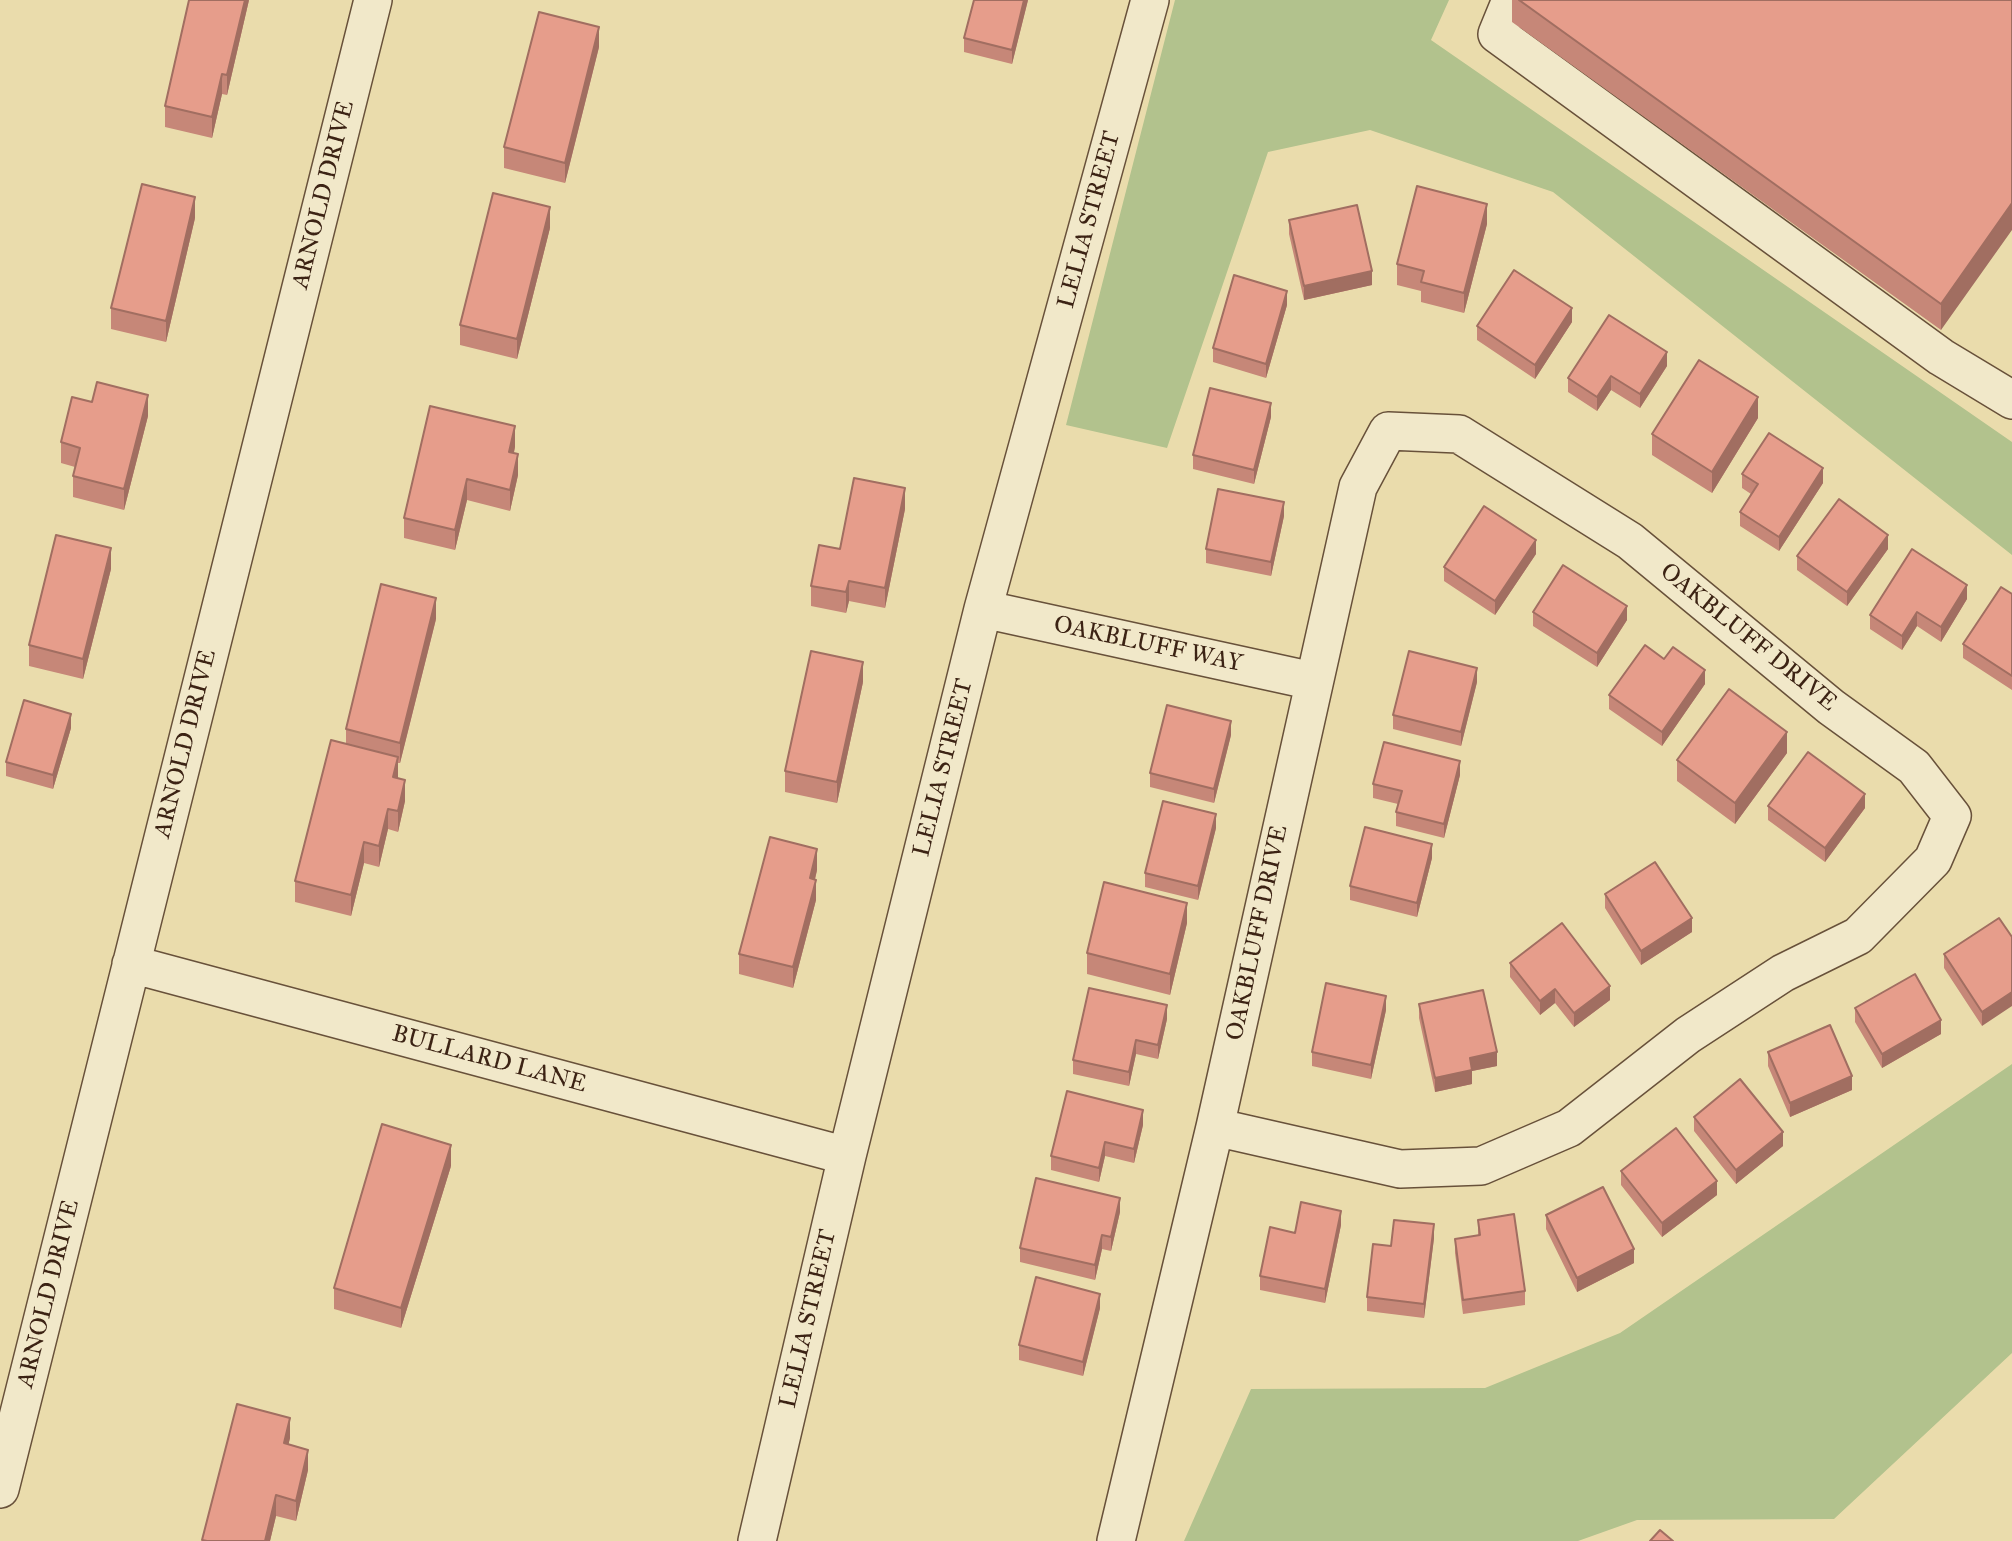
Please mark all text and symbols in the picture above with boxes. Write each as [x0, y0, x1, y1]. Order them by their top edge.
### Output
street label: ARNOLD DRIVE [287, 98, 361, 292]
street label: LELIA STREET [1053, 128, 1127, 312]
street label: OAKBLUFF DRIVE [1654, 558, 1842, 718]
street label: OAKBLUFF WAY [1051, 611, 1245, 679]
street label: ARNOLD DRIVE [149, 647, 223, 841]
street label: LELIA STREET [908, 676, 980, 860]
street label: OAKBLUFF DRIVE [1221, 823, 1295, 1043]
street label: BULLARD LANE [389, 1020, 589, 1100]
street label: ARNOLD DRIVE [12, 1197, 86, 1391]
street label: LELIA STREET [774, 1227, 844, 1411]

